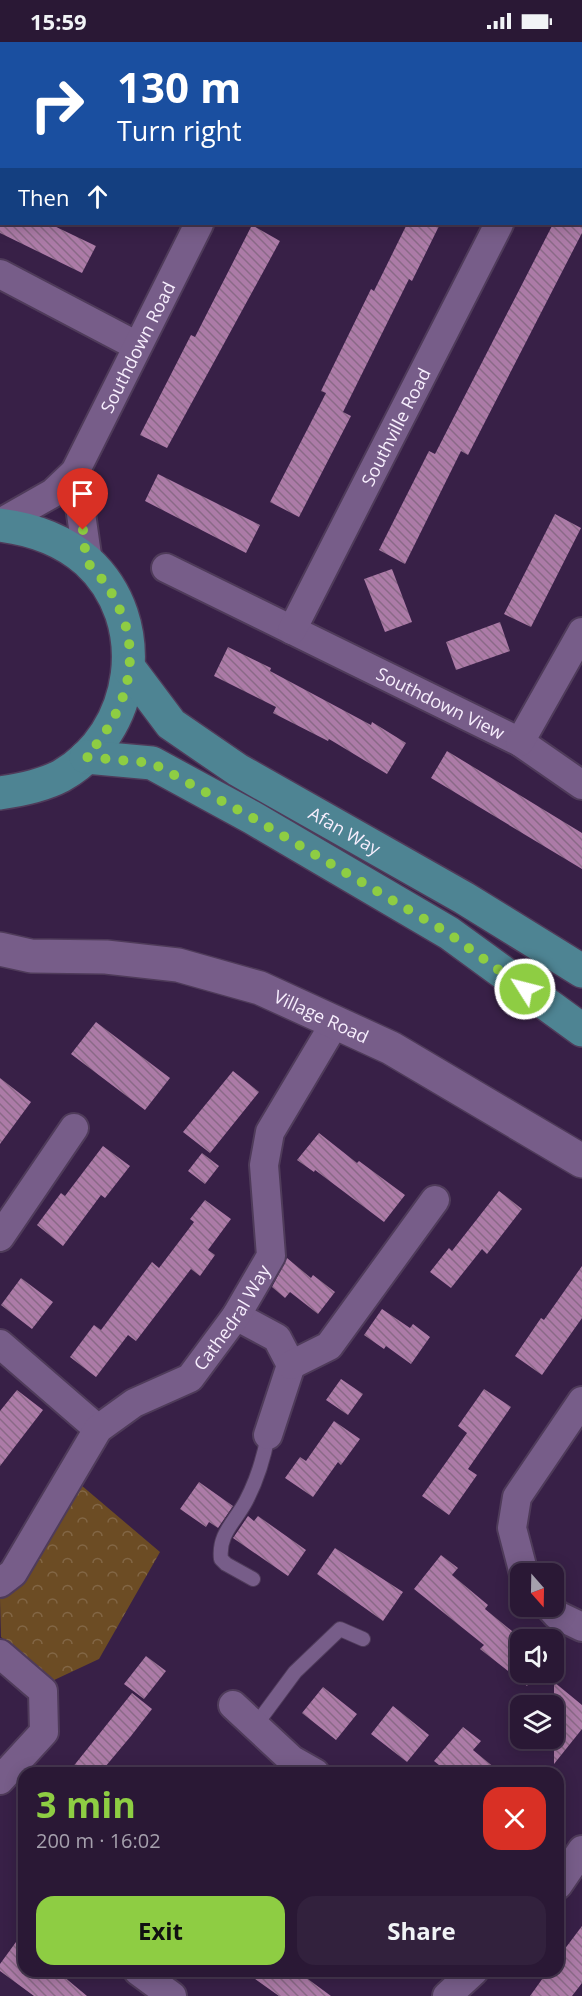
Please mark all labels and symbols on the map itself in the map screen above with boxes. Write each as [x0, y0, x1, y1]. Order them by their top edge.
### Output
street label: Southdown Road [95, 277, 180, 417]
street label: Southville Road [355, 364, 436, 490]
pin [57, 468, 108, 530]
street label: Southdown View [372, 661, 509, 745]
street label: Afan Way [305, 801, 386, 861]
position arrow [493, 957, 557, 1021]
street label: Village Road [270, 984, 373, 1048]
street label: Cathedral Way [188, 1259, 276, 1375]
north arrow [510, 1563, 564, 1617]

